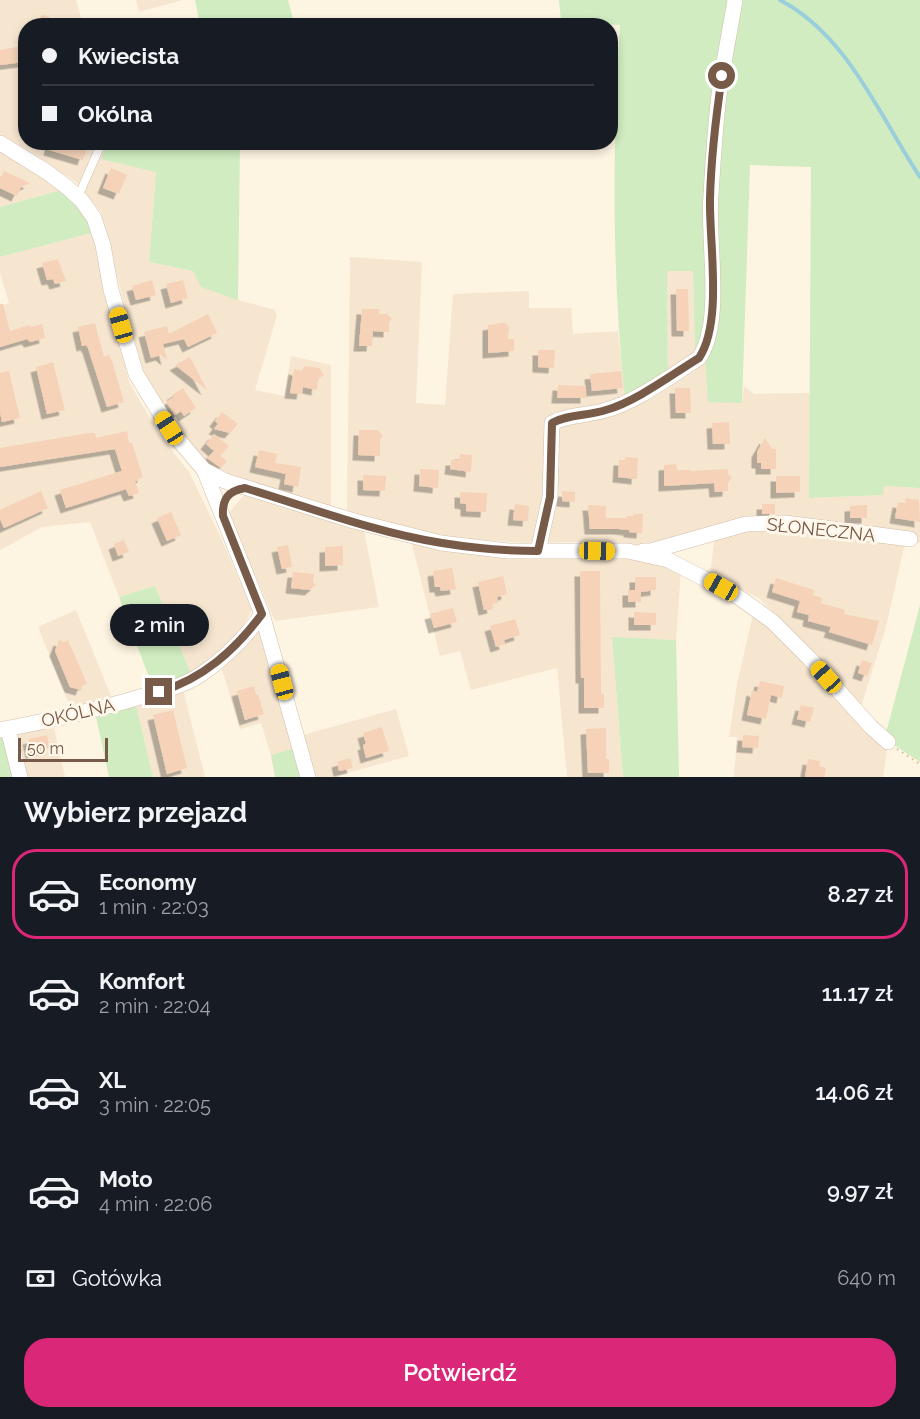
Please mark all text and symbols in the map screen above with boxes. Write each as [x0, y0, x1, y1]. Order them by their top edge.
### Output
text: Kwiecista [78, 43, 179, 69]
route start [708, 62, 735, 89]
text: Okólna [78, 101, 153, 127]
car [107, 305, 135, 345]
car [152, 408, 186, 448]
street label: SŁONECZNA [766, 513, 876, 546]
car [579, 542, 615, 560]
car [701, 570, 741, 604]
callout: 2 min [110, 605, 208, 647]
text: 2 min [134, 613, 185, 637]
car [807, 658, 845, 696]
car [269, 662, 295, 702]
route end [145, 678, 172, 705]
street label: OKÓLNA [39, 693, 117, 731]
scale bar [18, 735, 108, 762]
text: 50 m [27, 739, 64, 758]
text: Wybierz przejazd [24, 797, 247, 828]
icon: car [27, 867, 81, 921]
text: Economy [99, 869, 197, 895]
text: 8.27 zł [828, 881, 893, 907]
text: 1 min · 22:03 [99, 895, 209, 919]
icon: car [27, 966, 81, 1020]
text: Komfort [99, 968, 185, 994]
text: 11.17 zł [822, 980, 893, 1006]
text: 2 min · 22:04 [99, 994, 211, 1018]
icon: car [27, 1065, 81, 1119]
text: XL [99, 1067, 126, 1093]
text: 14.06 zł [815, 1079, 893, 1105]
text: 3 min · 22:05 [99, 1093, 211, 1117]
icon: car [27, 1164, 81, 1218]
text: Moto [99, 1166, 153, 1192]
text: 9.97 zł [827, 1178, 893, 1204]
text: 4 min · 22:06 [99, 1192, 212, 1216]
icon: cash [24, 1262, 57, 1295]
text: Gotówka [72, 1265, 162, 1291]
text: 640 m [837, 1266, 896, 1290]
button: Potwierdź [24, 1338, 896, 1407]

